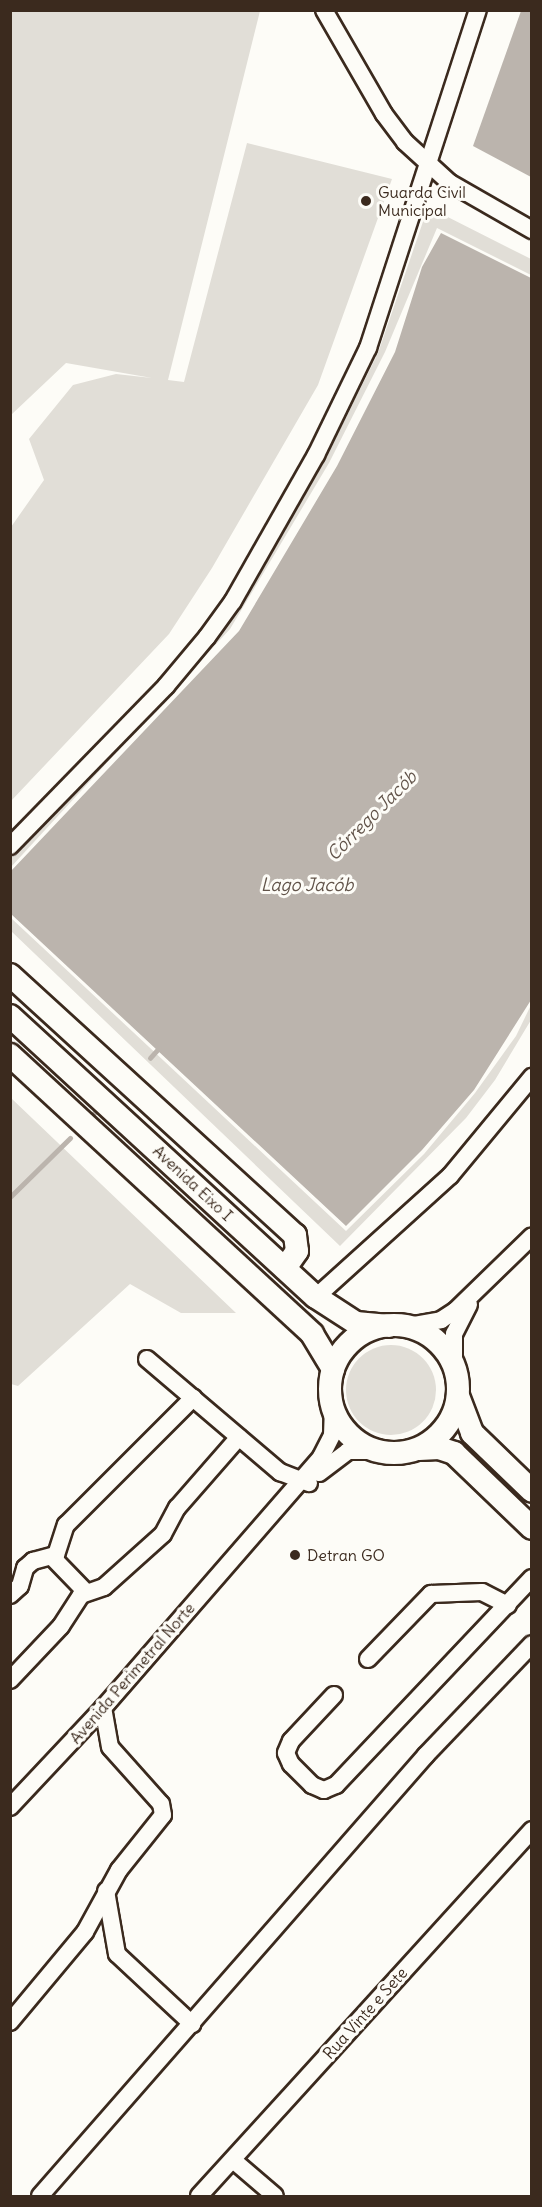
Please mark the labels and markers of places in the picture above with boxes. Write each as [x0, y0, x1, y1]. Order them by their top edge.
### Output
place label: Guarda Civil Municipal [378, 182, 466, 220]
marker: Guarda Civil Municipal [359, 194, 373, 208]
place label: Detran GO [307, 1545, 385, 1565]
marker: Detran GO [288, 1548, 302, 1562]

